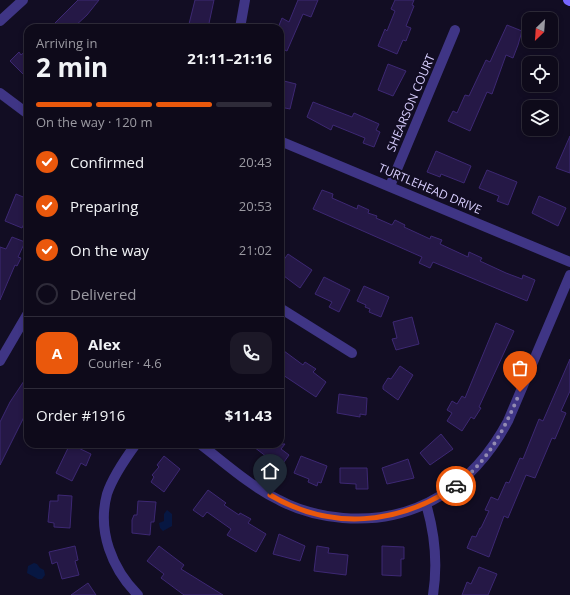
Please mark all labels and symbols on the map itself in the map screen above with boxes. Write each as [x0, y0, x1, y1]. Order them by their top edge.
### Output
north arrow [522, 12, 558, 48]
street label: SHEARSON COURT [382, 51, 439, 154]
street label: TURTLEHEAD DRIVE [376, 159, 484, 218]
pin [503, 351, 537, 392]
pin [253, 454, 287, 495]
courier [436, 466, 476, 506]

